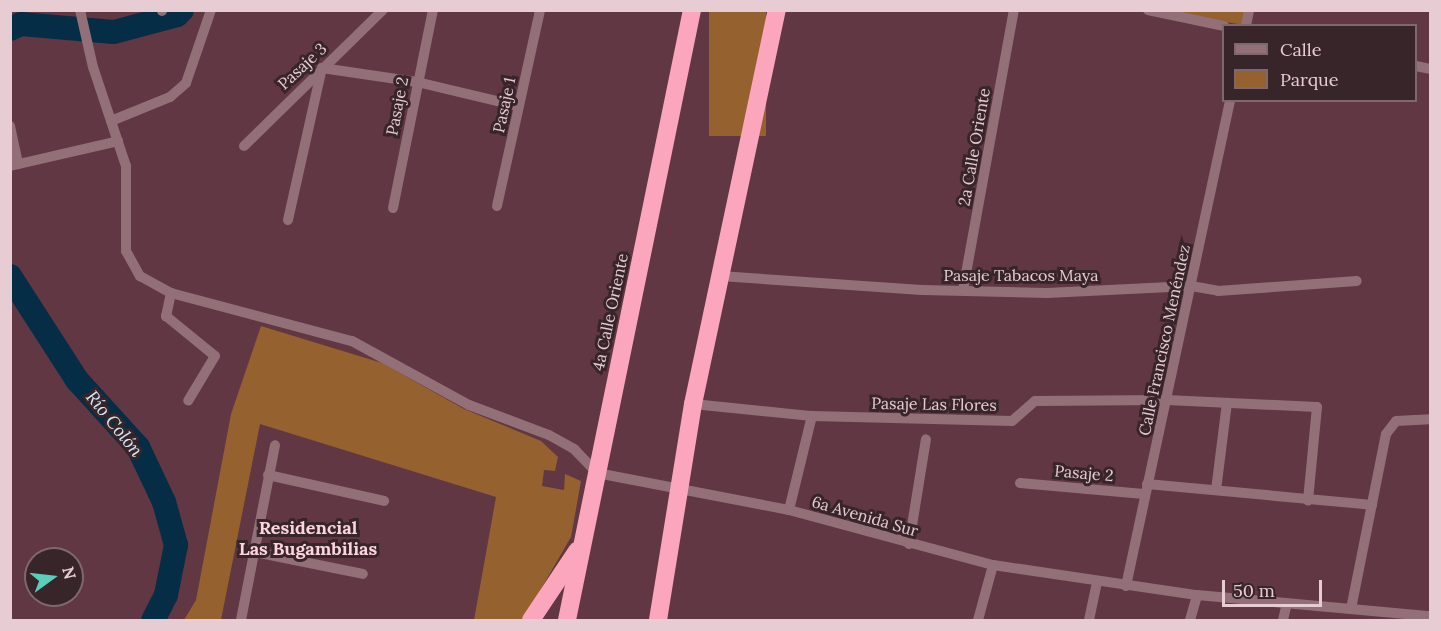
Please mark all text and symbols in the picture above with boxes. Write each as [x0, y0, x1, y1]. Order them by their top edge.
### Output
legend [1222, 24, 1417, 102]
text: Calle [1280, 38, 1321, 61]
street label: Pasaje 3 [274, 39, 330, 93]
text: Parque [1280, 68, 1339, 91]
street label: Pasaje 2 [382, 75, 412, 137]
street label: Pasaje 1 [489, 75, 519, 135]
street label: 2a Calle Oriente [954, 87, 994, 207]
street label: Calle Francisco Menéndez [1134, 243, 1194, 437]
street label: 4a Calle Oriente [588, 252, 632, 372]
street label: Pasaje Tabacos Maya [943, 265, 1099, 285]
water label: Río Colón [81, 387, 147, 461]
street label: Pasaje Las Flores [871, 393, 997, 415]
street label: Pasaje 2 [1054, 461, 1114, 485]
street label: 6a Avenida Sur [810, 492, 920, 540]
district label: Residencial Las Bugambilias [239, 518, 377, 560]
north arrow [24, 547, 84, 607]
text: N [58, 564, 81, 581]
scale bar [1225, 568, 1326, 606]
text: 50 m [1233, 579, 1275, 602]

